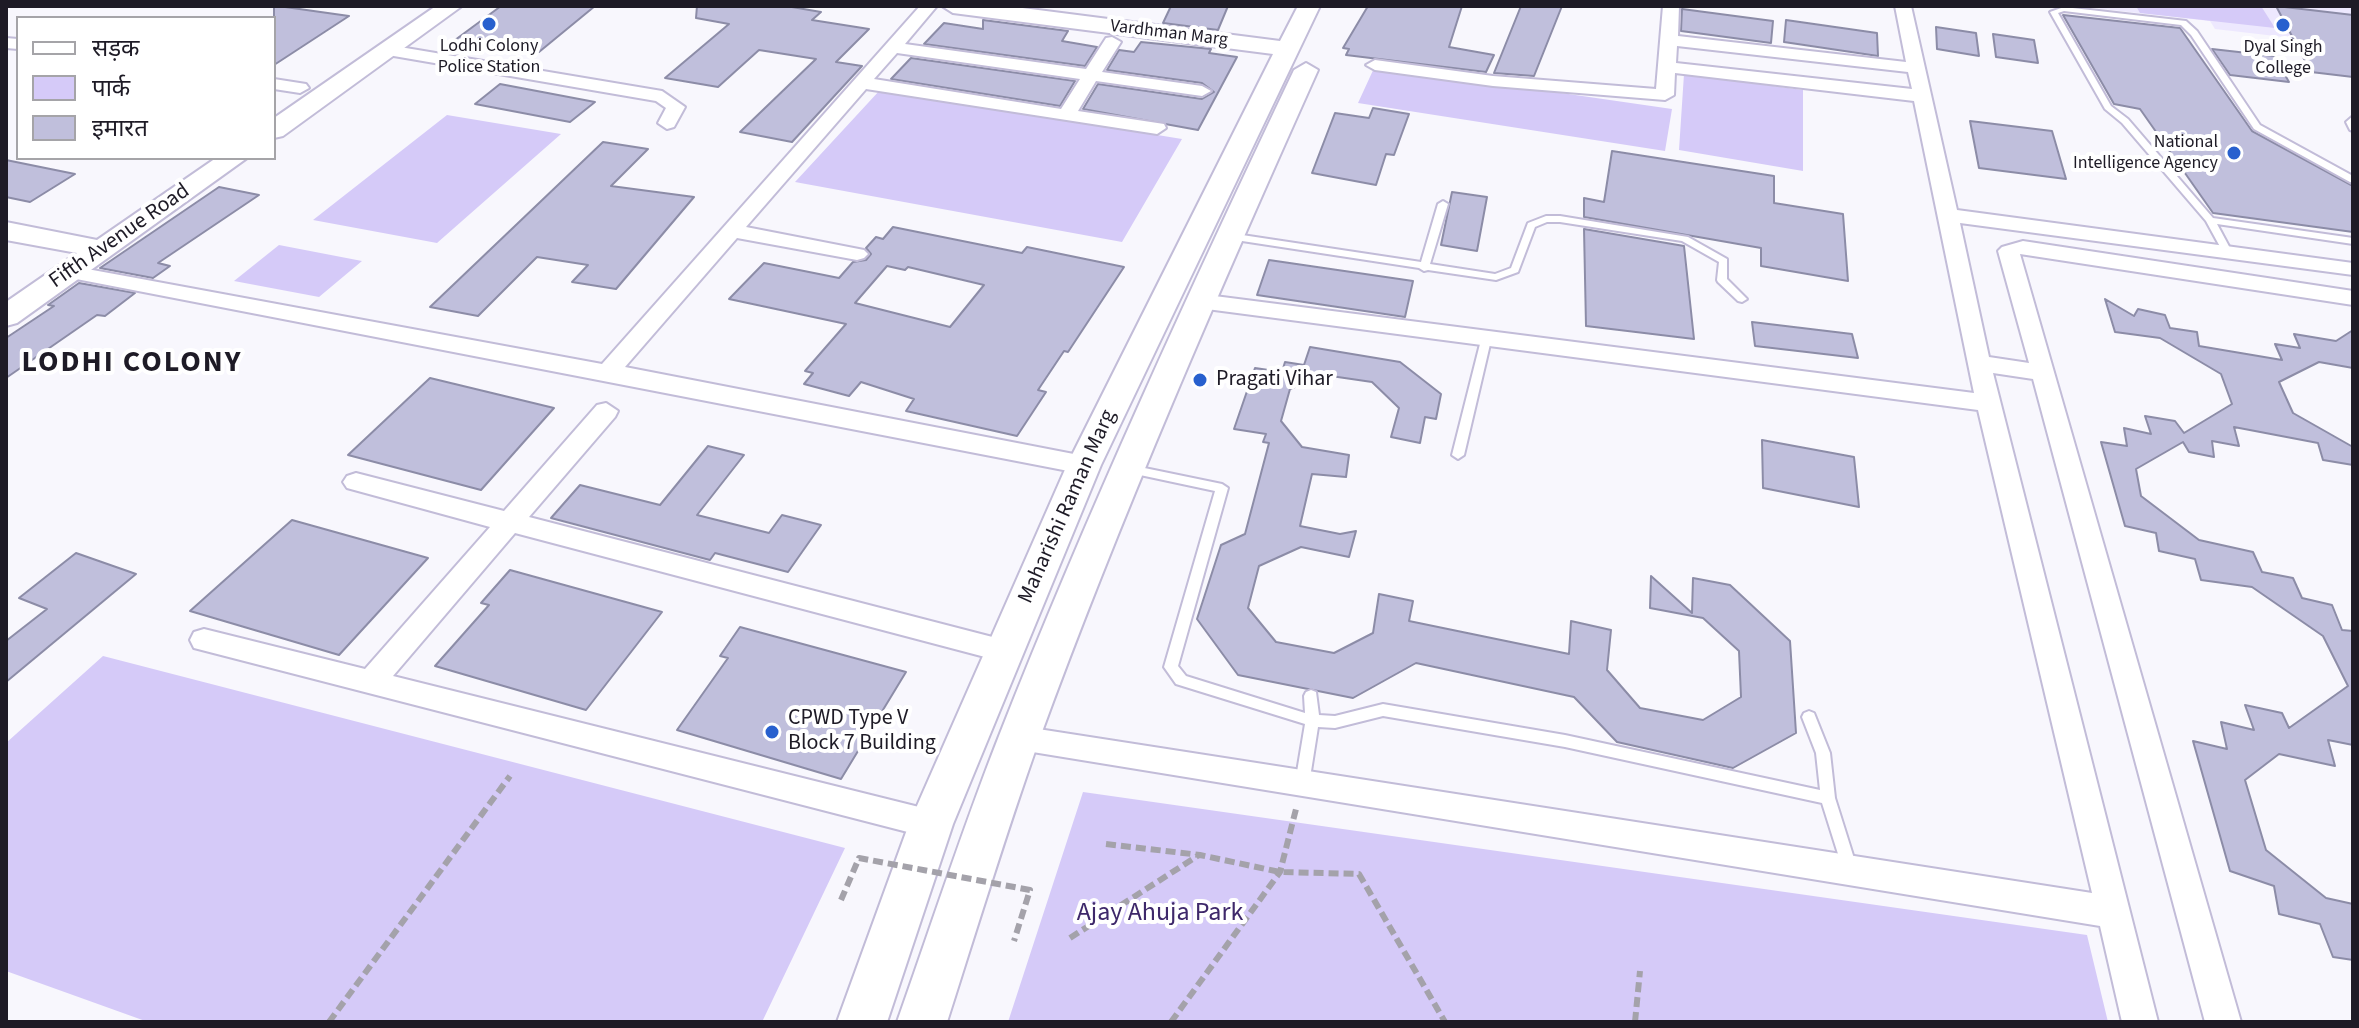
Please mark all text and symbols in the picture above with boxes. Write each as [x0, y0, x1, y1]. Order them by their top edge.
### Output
marker: Lodhi Colony Police Station [480, 15, 498, 33]
legend [16, 16, 276, 160]
street label: Vardhman Marg [1109, 16, 1229, 52]
marker: Dyal Singh College [2274, 16, 2292, 34]
text: सड़क [92, 31, 140, 66]
place label: Lodhi Colony Police Station [438, 36, 540, 78]
place label: Dyal Singh College [2243, 37, 2323, 80]
text: पार्क [92, 71, 130, 106]
text: इमारत [92, 111, 148, 146]
place label: National Intelligence Agency [2073, 132, 2218, 174]
marker: National Intelligence Agency [2225, 144, 2243, 162]
street label: Fifth Avenue Road [45, 179, 195, 295]
district label: LODHI COLONY [22, 346, 242, 382]
place label: Pragati Vihar [1216, 367, 1333, 393]
marker: Pragati Vihar [1191, 371, 1209, 389]
street label: Maharishi Raman Marg [1013, 406, 1123, 608]
place label: CPWD Type V Block 7 Building [788, 706, 936, 758]
marker: CPWD Type V Block 7 Building [763, 723, 781, 741]
park label: Ajay Ahuja Park [1077, 898, 1243, 930]

